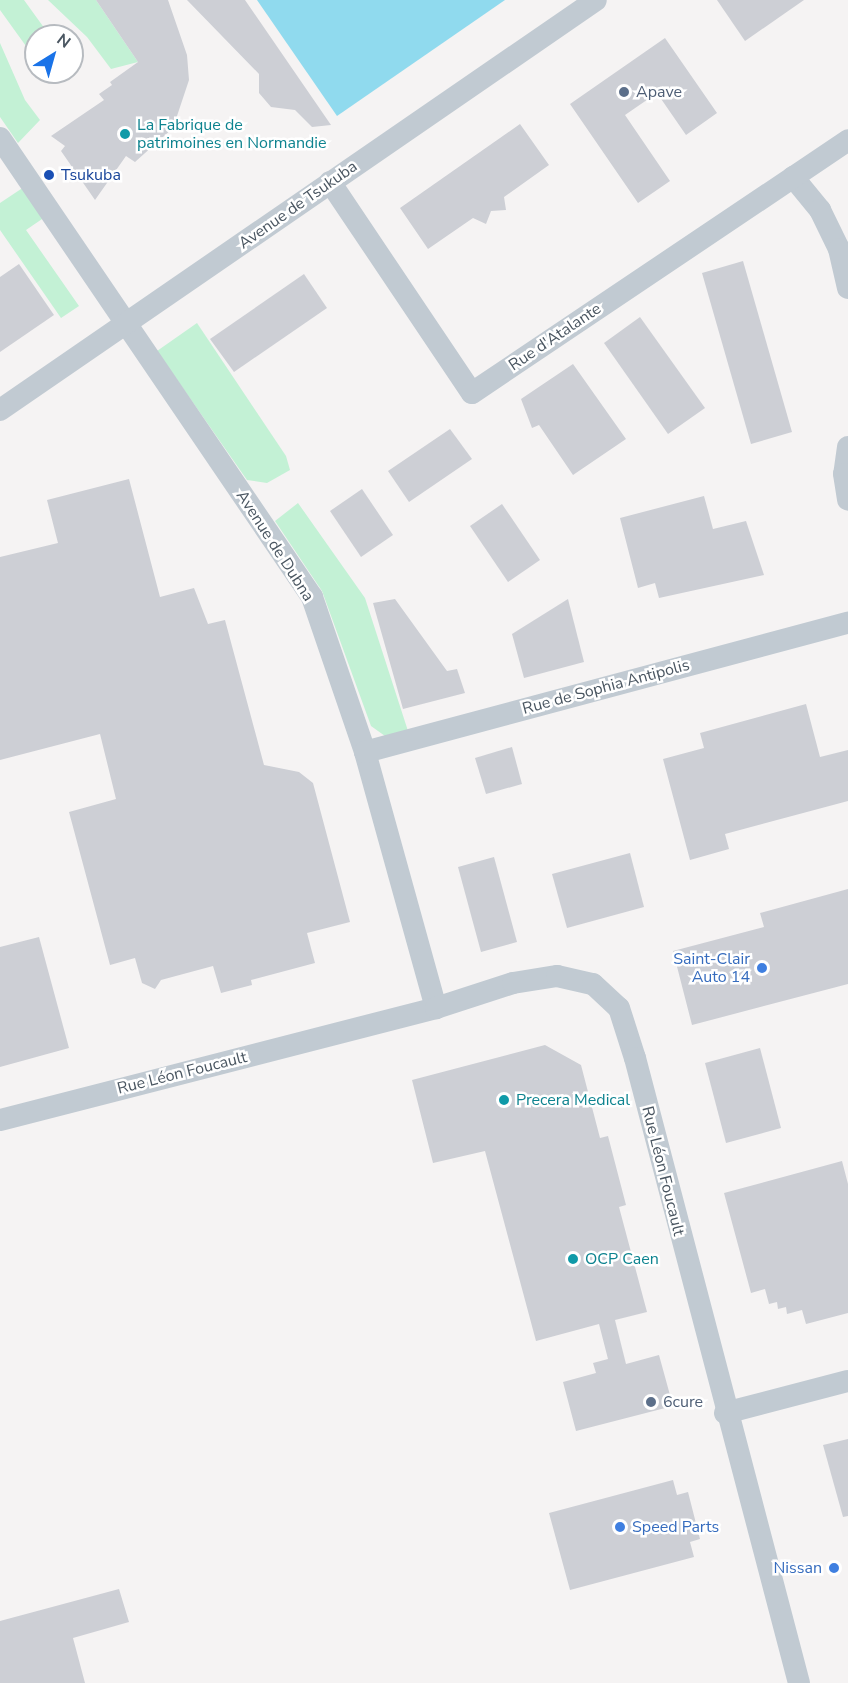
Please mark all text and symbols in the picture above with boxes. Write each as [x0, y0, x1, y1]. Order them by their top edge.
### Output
north arrow [24, 24, 84, 84]
text: N [52, 29, 75, 54]
place label: Apave [636, 82, 682, 102]
marker: Apave [617, 85, 631, 99]
place label: La Fabrique de patrimoines en Normandie [137, 115, 327, 153]
marker: La Fabrique de patrimoines en Normandie [118, 127, 132, 141]
street label: Avenue de Tsukuba [235, 157, 361, 253]
place label: Tsukuba [61, 165, 121, 185]
marker: Tsukuba [42, 168, 56, 182]
street label: Rue d'Atalante [505, 299, 605, 375]
street label: Avenue de Dubna [232, 487, 318, 605]
street label: Rue de Sophia Antipolis [520, 655, 692, 719]
place label: Saint-Clair Auto 14 [673, 949, 750, 987]
marker: Saint-Clair Auto 14 [755, 961, 769, 975]
street label: Rue Léon Foucault [115, 1048, 249, 1098]
place label: Precera Medical [516, 1090, 630, 1110]
marker: Precera Medical [497, 1093, 511, 1107]
street label: Rue Léon Foucault [638, 1104, 688, 1238]
place label: OCP Caen [585, 1249, 659, 1269]
marker: OCP Caen [566, 1252, 580, 1266]
place label: 6cure [663, 1392, 703, 1412]
marker: 6cure [644, 1395, 658, 1409]
place label: Speed Parts [632, 1517, 719, 1537]
marker: Speed Parts [613, 1520, 627, 1534]
place label: Nissan [773, 1558, 822, 1578]
marker: Nissan [827, 1561, 841, 1575]

